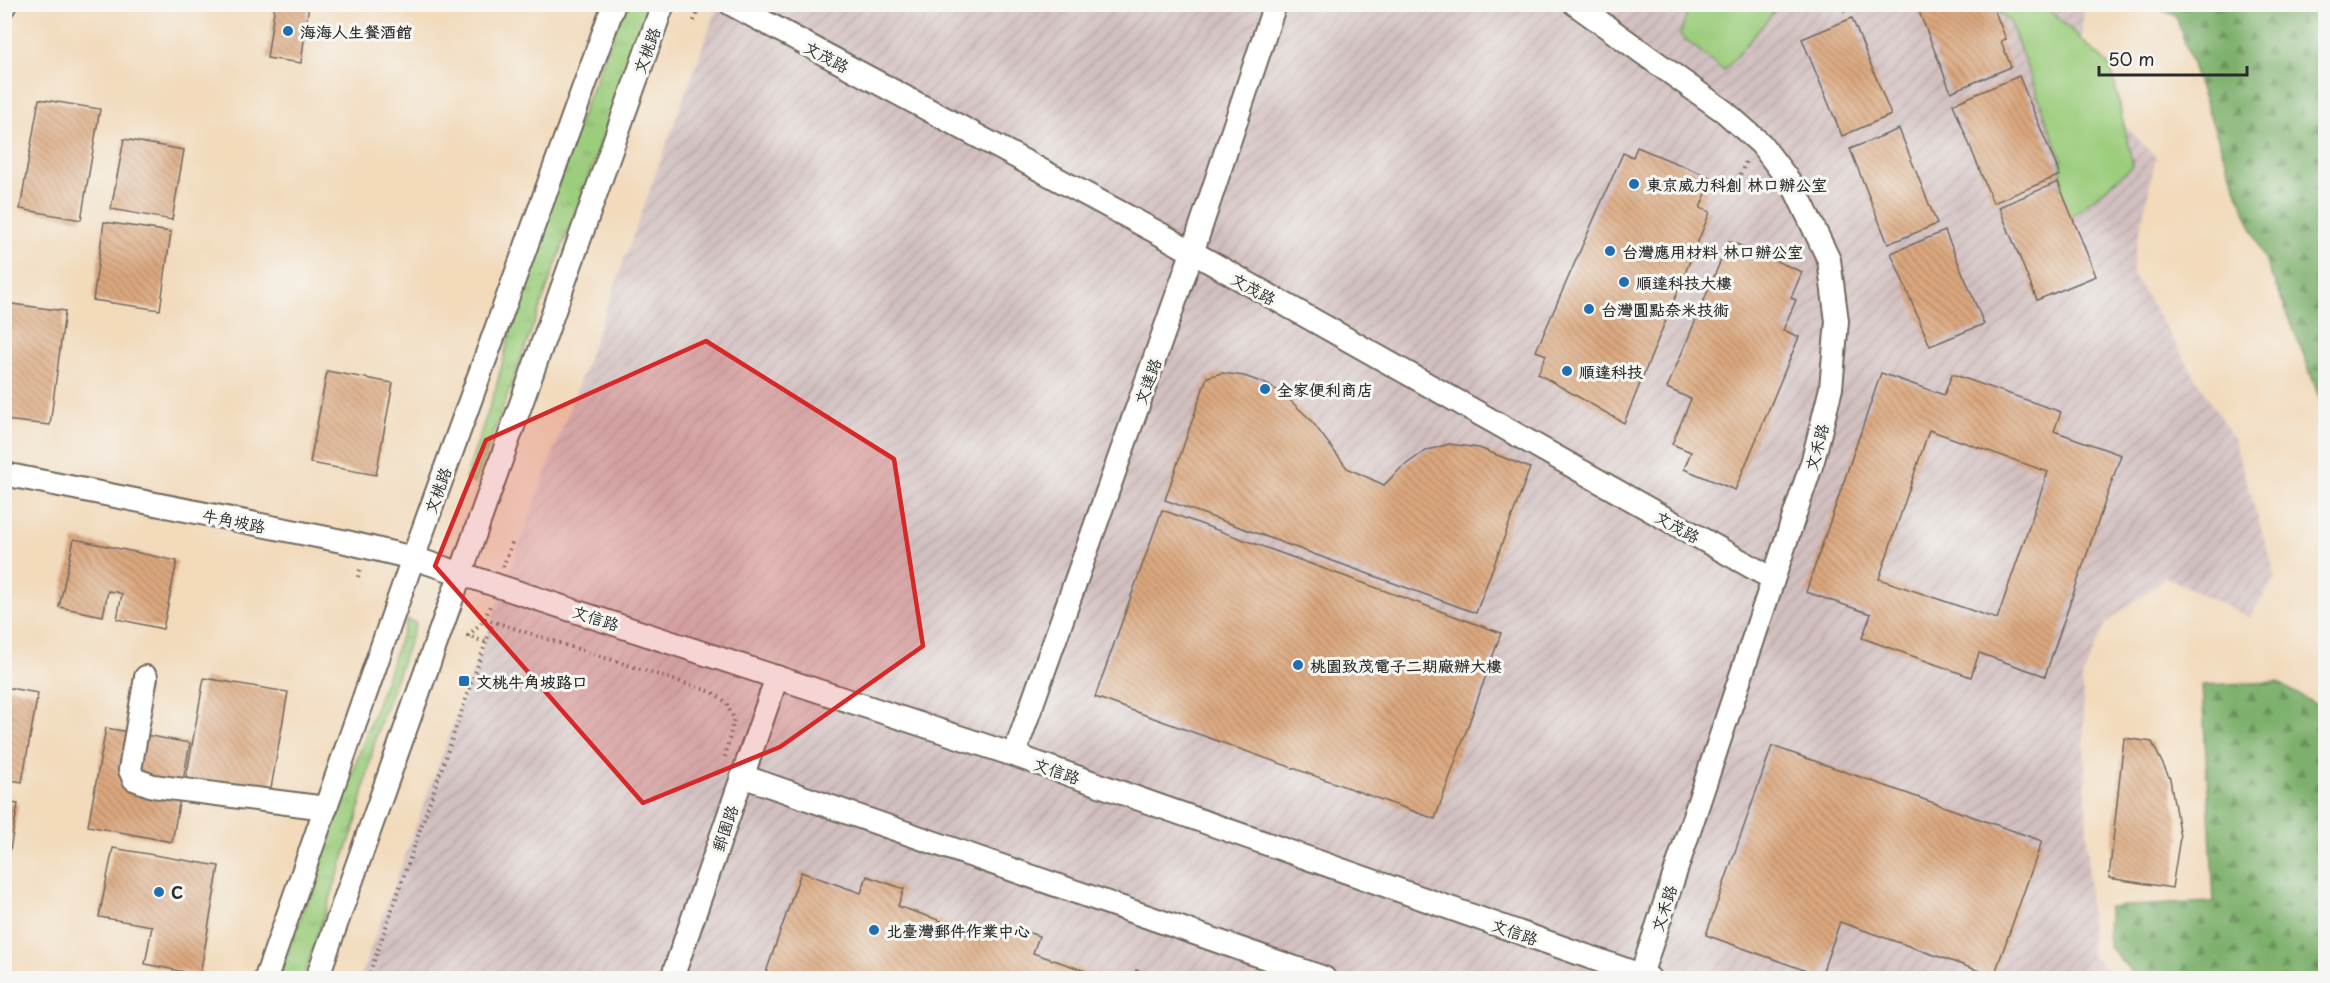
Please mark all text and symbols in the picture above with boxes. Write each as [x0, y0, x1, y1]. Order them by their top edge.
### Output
place label: 海海人生餐酒館 [300, 19, 412, 43]
street label: 文桃路 [627, 23, 665, 77]
marker: 海海人生餐酒館 [281, 24, 295, 38]
street label: 文茂路 [800, 34, 854, 78]
scale bar [2099, 39, 2248, 77]
text: 50 m [2108, 45, 2155, 72]
place label: 東京威力科創 林口辦公室 [1646, 172, 1827, 196]
marker: 東京威力科創 林口辦公室 [1627, 177, 1641, 191]
place label: 台灣應用材料 林口辦公室 [1622, 239, 1803, 263]
marker: 台灣應用材料 林口辦公室 [1603, 244, 1617, 258]
street label: 文茂路 [1227, 266, 1281, 310]
place label: 順達科技大樓 [1636, 270, 1732, 294]
marker: 順達科技大樓 [1617, 275, 1631, 289]
place label: 台灣圓點奈米技術 [1601, 297, 1729, 321]
marker: 台灣圓點奈米技術 [1582, 302, 1596, 316]
street label: 文達路 [1128, 354, 1166, 408]
place label: 順達科技 [1579, 359, 1643, 383]
marker: 順達科技 [1560, 364, 1574, 378]
place label: 全家便利商店 [1277, 377, 1373, 401]
marker: 全家便利商店 [1258, 382, 1272, 396]
street label: 文禾路 [1798, 421, 1834, 473]
street label: 文桃路 [418, 463, 456, 517]
street label: 牛角坡路 [200, 502, 268, 538]
street label: 文茂路 [1651, 504, 1705, 548]
street label: 文信路 [569, 598, 623, 636]
place label: 桃園致茂電子二期廠辦大樓 [1310, 653, 1502, 677]
marker: 桃園致茂電子二期廠辦大樓 [1291, 658, 1305, 672]
place label: 文桃牛角坡路口 [476, 669, 588, 693]
marker: 文桃牛角坡路口 [457, 674, 471, 688]
street label: 文信路 [1030, 751, 1084, 789]
street label: 郵園路 [705, 801, 743, 855]
place label: C [171, 880, 183, 904]
street label: 文禾路 [1644, 881, 1682, 935]
marker: C [152, 885, 166, 899]
street label: 文信路 [1488, 912, 1542, 950]
place label: 北臺灣郵件作業中心 [886, 918, 1030, 942]
marker: 北臺灣郵件作業中心 [867, 923, 881, 937]

